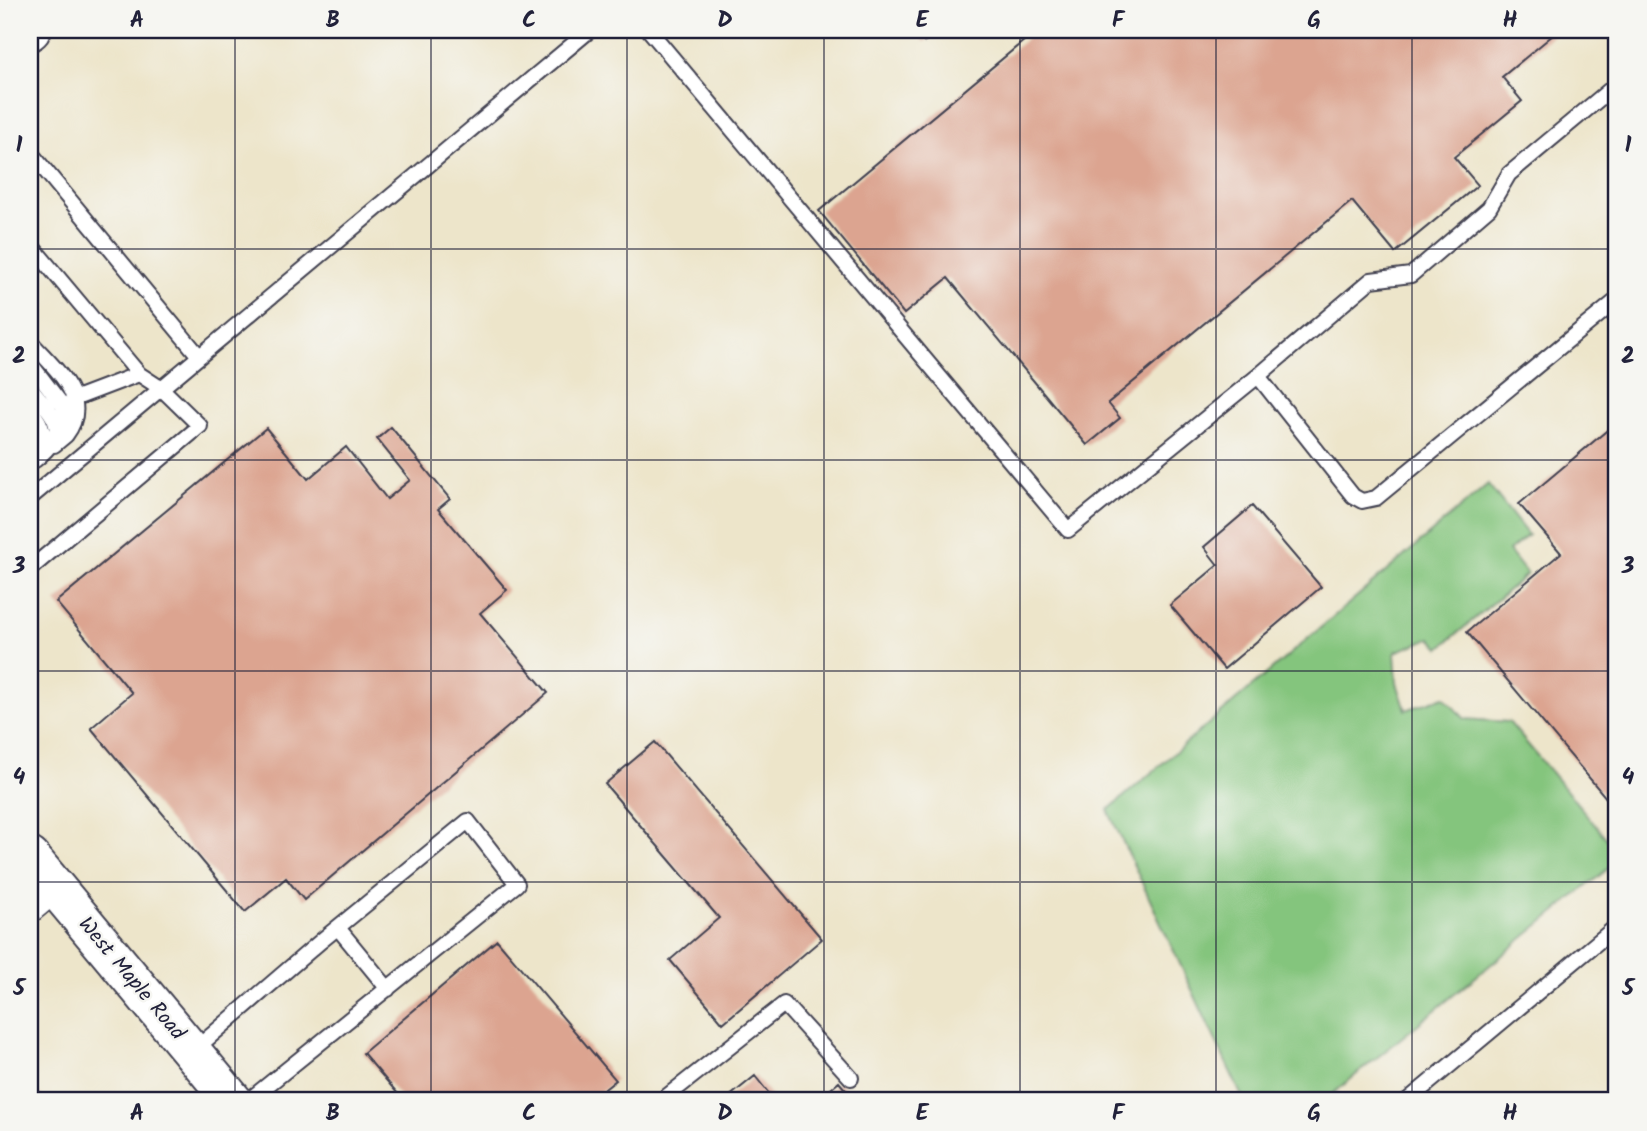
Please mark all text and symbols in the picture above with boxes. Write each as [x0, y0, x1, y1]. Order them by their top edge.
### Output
text: A [130, 3, 144, 39]
text: B [326, 3, 340, 39]
text: C [522, 3, 536, 39]
text: D [717, 3, 733, 39]
text: E [916, 3, 930, 39]
text: F [1112, 3, 1126, 39]
text: G [1307, 3, 1321, 39]
text: H [1503, 3, 1518, 39]
text: 1 [16, 128, 23, 164]
text: 1 [1625, 128, 1632, 164]
text: 2 [12, 339, 26, 375]
text: 2 [1621, 339, 1635, 375]
text: 3 [12, 549, 26, 585]
text: 3 [1621, 549, 1635, 585]
text: 4 [13, 760, 26, 796]
text: 4 [1622, 760, 1635, 796]
street label: West Maple Road [69, 910, 193, 1049]
text: 5 [12, 971, 27, 1007]
text: 5 [1621, 971, 1636, 1007]
text: A [130, 1096, 144, 1131]
text: B [326, 1096, 340, 1131]
text: C [522, 1096, 536, 1131]
text: D [717, 1096, 733, 1131]
text: E [916, 1096, 930, 1131]
text: F [1112, 1096, 1126, 1131]
text: G [1307, 1096, 1321, 1131]
text: H [1503, 1096, 1518, 1131]

